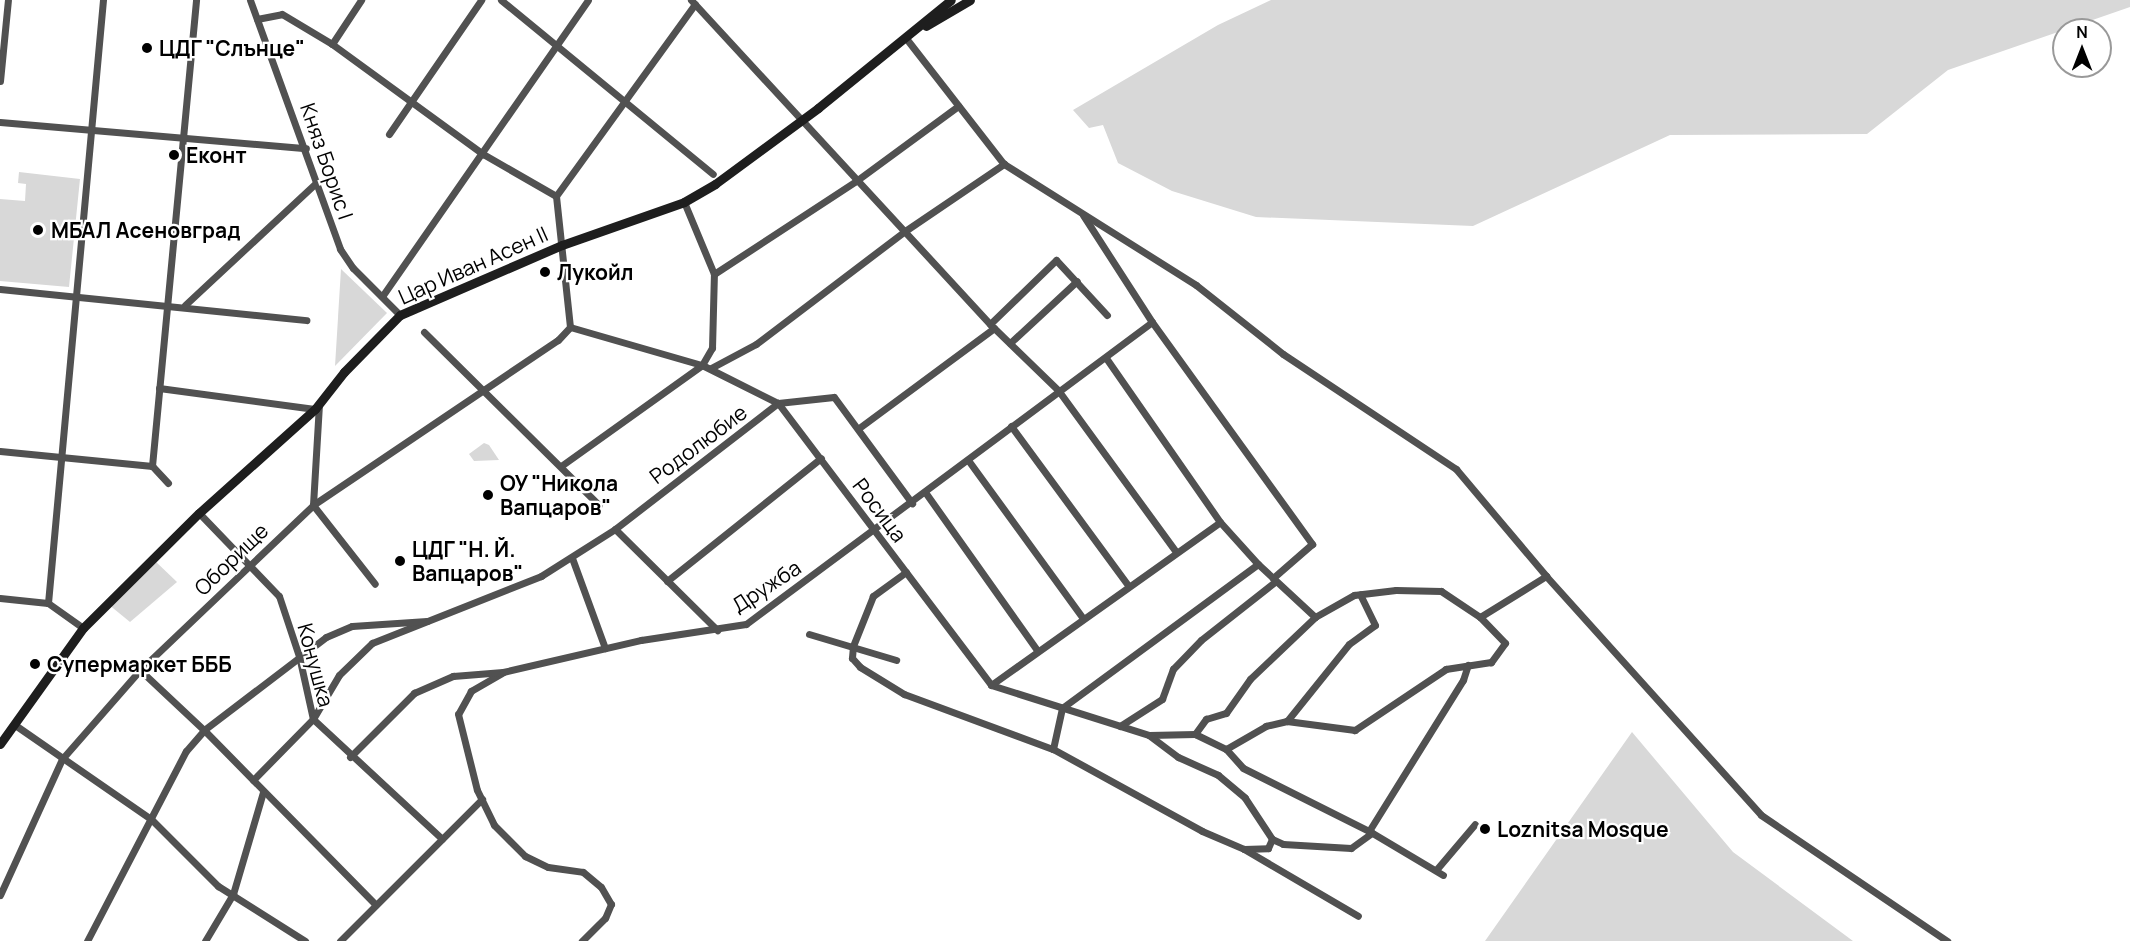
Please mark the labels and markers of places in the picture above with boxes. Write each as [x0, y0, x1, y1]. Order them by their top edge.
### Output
place label: ЦДГ "Слънце" [159, 35, 306, 61]
marker: ЦДГ "Слънце" [140, 41, 154, 55]
place label: Еконт [186, 142, 247, 168]
marker: Еконт [167, 148, 181, 162]
place label: МБАЛ Асеновград [51, 217, 240, 243]
marker: МБАЛ Асеновград [29, 221, 47, 239]
place label: Лукойл [557, 259, 633, 285]
marker: Лукойл [538, 265, 552, 279]
place label: ОУ "Никола Вапцаров" [500, 470, 619, 520]
marker: ОУ "Никола Вапцаров" [481, 488, 495, 502]
place label: ЦДГ "Н. Й. Вапцаров" [412, 536, 523, 586]
marker: ЦДГ "Н. Й. Вапцаров" [393, 554, 407, 568]
place label: Супермаркет БББ [47, 651, 232, 677]
marker: Супермаркет БББ [28, 657, 42, 671]
place label: Loznitsa Mosque [1497, 816, 1669, 842]
marker: Loznitsa Mosque [1478, 822, 1492, 836]

